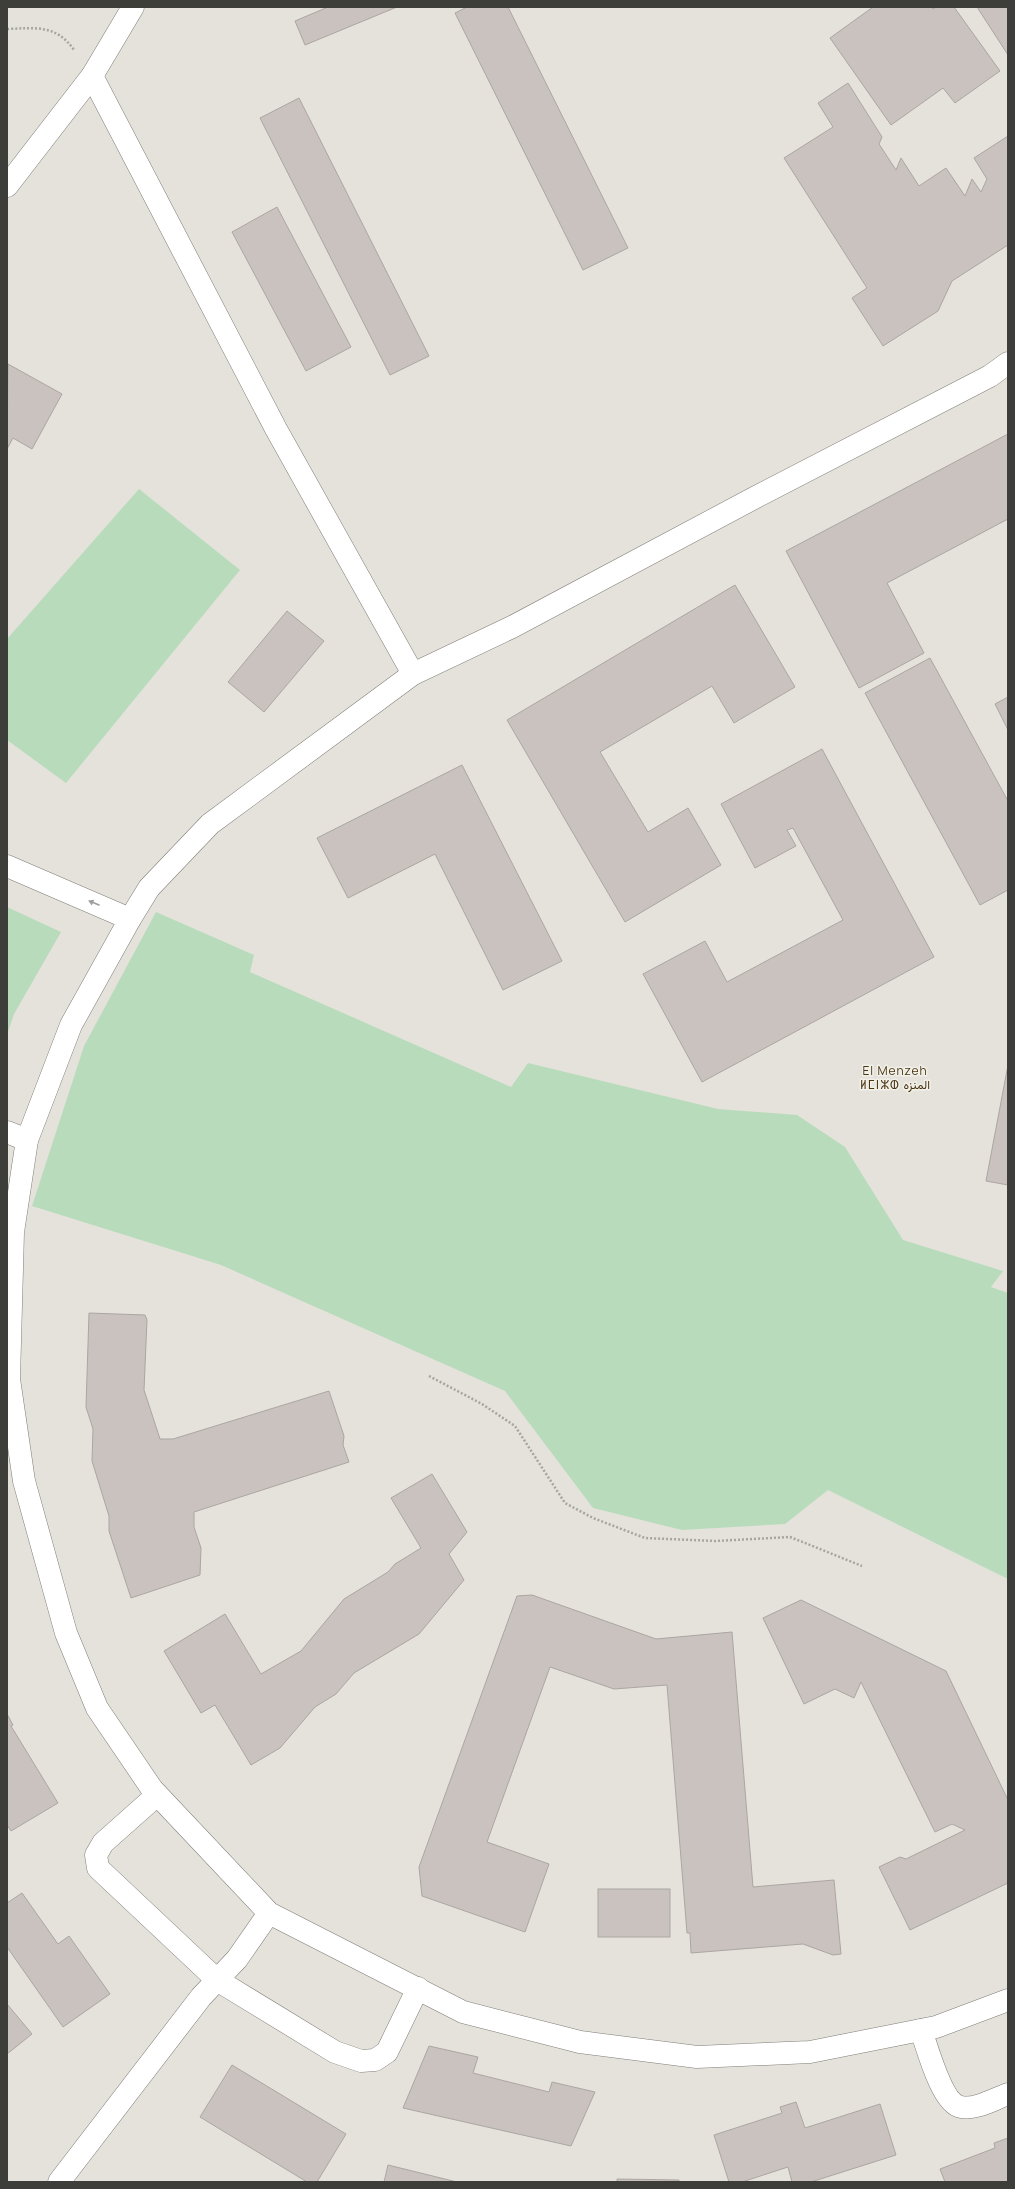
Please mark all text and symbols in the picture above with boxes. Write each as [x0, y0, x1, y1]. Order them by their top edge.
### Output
one-way arrow [88, 900, 100, 906]
district label: El Menzeh ⵍⵎⵏⵣⵀ المنزه [860, 1062, 930, 1093]

